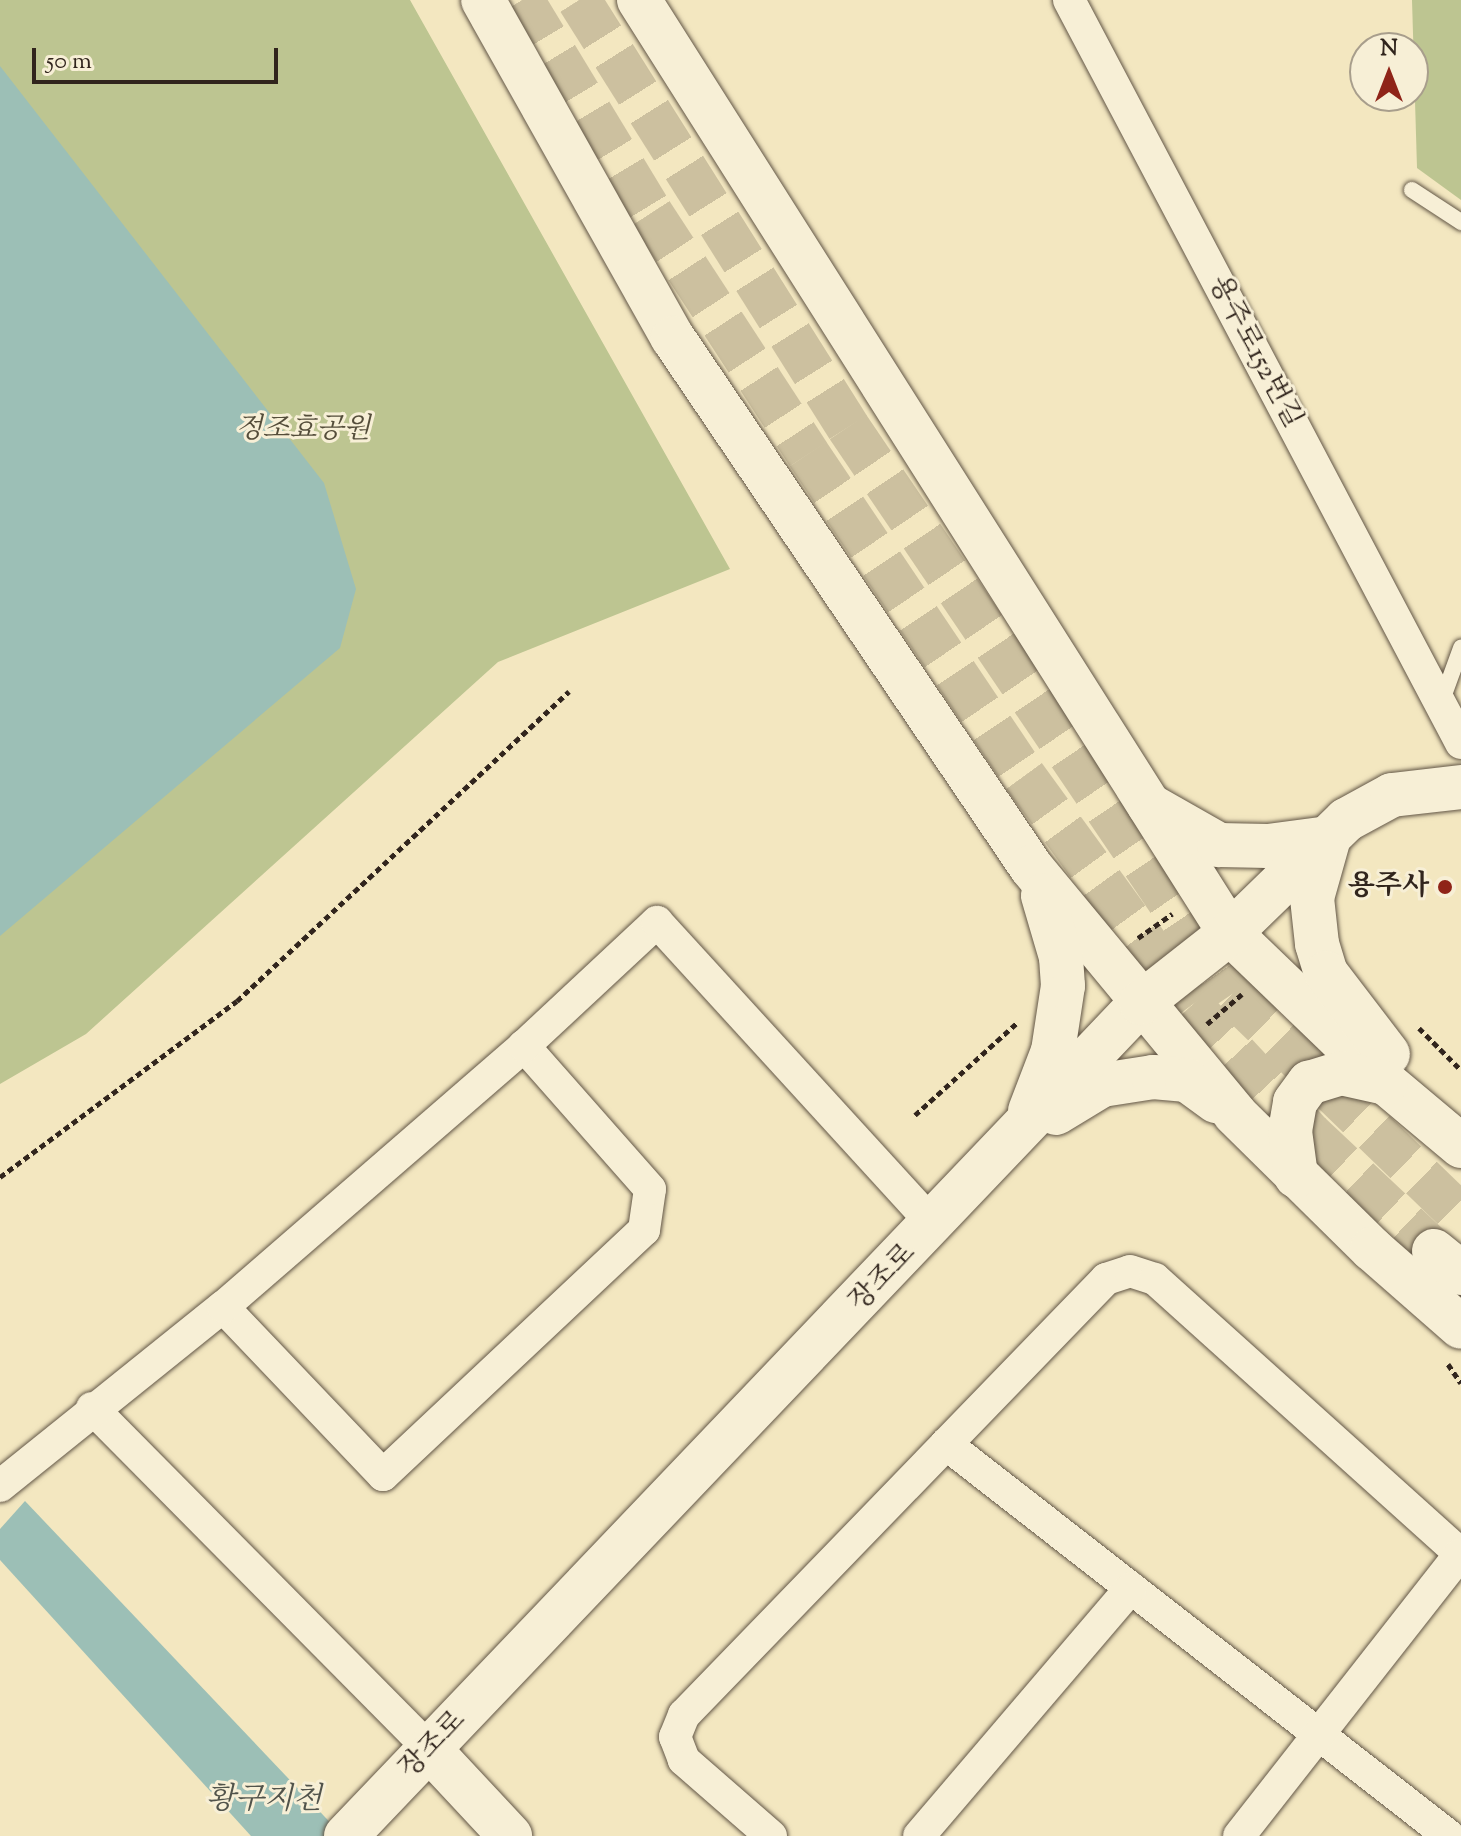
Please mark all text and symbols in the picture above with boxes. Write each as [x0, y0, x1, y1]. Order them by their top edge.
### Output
scale bar [36, 32, 282, 82]
north arrow [1349, 32, 1429, 112]
text: N [1380, 34, 1398, 66]
text: 50 m [46, 45, 92, 79]
street label: 용주로152번길 [1201, 270, 1309, 434]
park label: 정조효공원 [235, 413, 371, 447]
place label: 용주사 [1348, 870, 1429, 904]
marker: 용주사 [1436, 878, 1454, 896]
street label: 장조로 [843, 1237, 923, 1319]
street label: 장조로 [393, 1704, 473, 1786]
water label: 황구지천 [206, 1783, 322, 1819]

